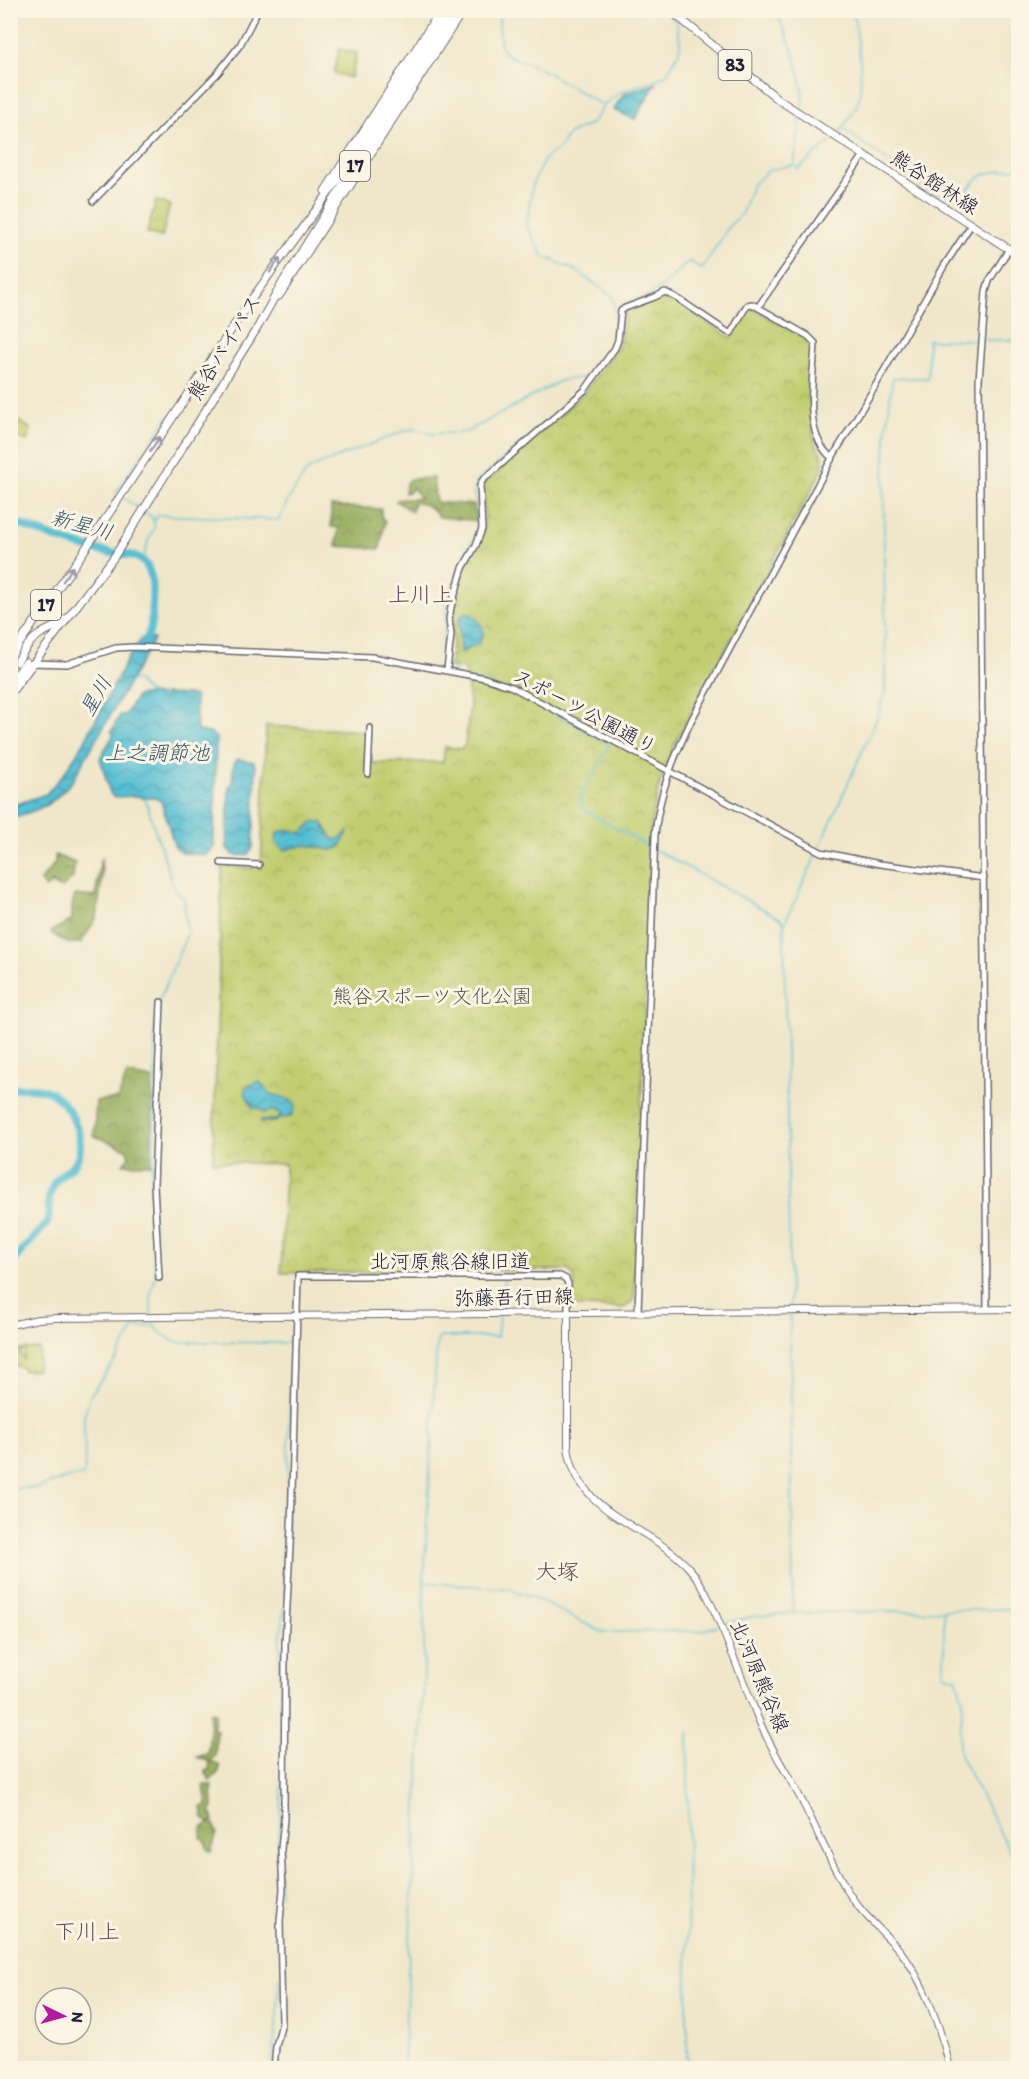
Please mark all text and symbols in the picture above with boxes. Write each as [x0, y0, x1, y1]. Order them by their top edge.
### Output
road number: 83 [718, 50, 752, 80]
street label: 熊谷館林線 [887, 145, 983, 219]
road number: 17 [340, 151, 370, 181]
one-way arrow [269, 257, 281, 274]
street label: 熊谷バイパス [182, 290, 266, 404]
one-way arrow [149, 437, 161, 453]
water label: 新星川 [48, 504, 116, 545]
one-way arrow [62, 567, 74, 583]
district label: 上川上 [388, 581, 454, 608]
road number: 17 [31, 590, 61, 620]
street label: スポーツ公園通り [509, 663, 661, 759]
water label: 星川 [74, 671, 117, 720]
water label: 上之調節池 [105, 740, 210, 765]
park label: 熊谷スポーツ文化公園 [332, 984, 532, 1008]
street label: 北河原熊谷線旧道 [370, 1249, 530, 1273]
street label: 弥藤吾行田線 [454, 1284, 574, 1310]
district label: 大塚 [535, 1558, 579, 1585]
street label: 北河原熊谷線 [726, 1616, 794, 1736]
district label: 下川上 [54, 1918, 120, 1945]
north arrow [33, 1986, 93, 2046]
text: N [68, 2011, 87, 2023]

